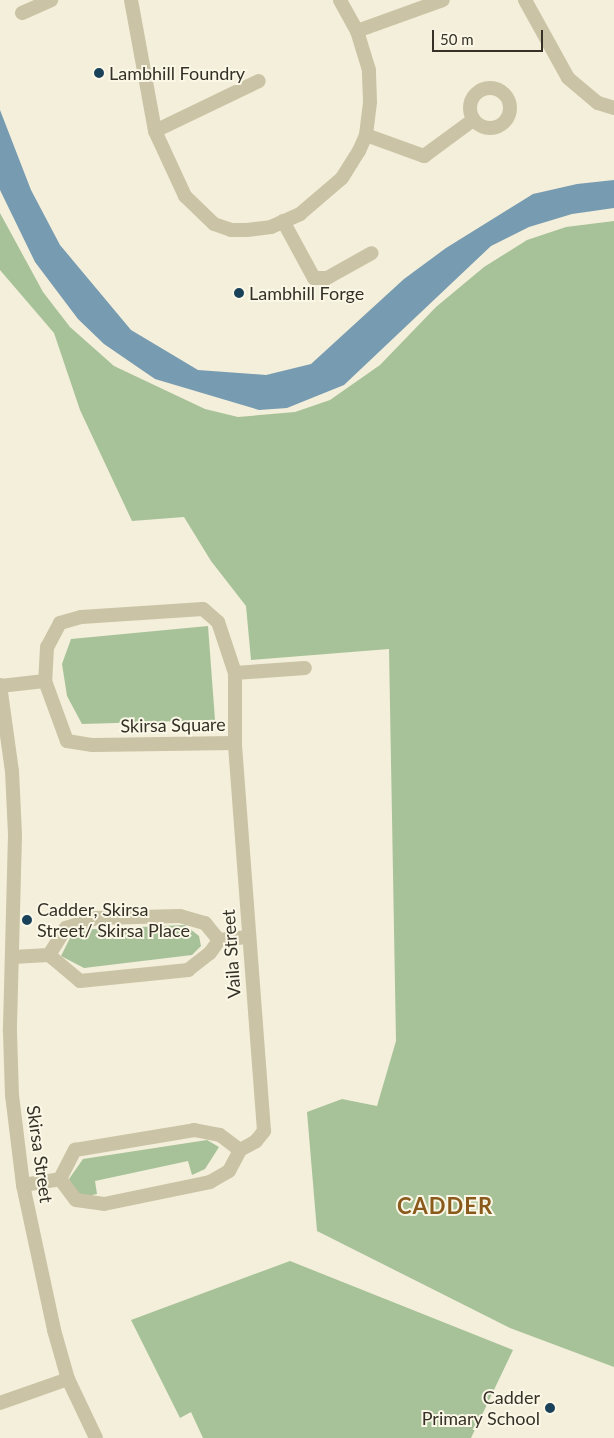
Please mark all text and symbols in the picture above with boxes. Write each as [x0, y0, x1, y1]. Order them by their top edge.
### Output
scale bar [434, 20, 545, 52]
text: 50 m [440, 30, 474, 48]
place label: Lambhill Foundry [109, 62, 245, 84]
marker: Lambhill Foundry [93, 67, 105, 79]
place label: Lambhill Forge [249, 282, 364, 304]
marker: Lambhill Forge [233, 287, 245, 299]
street label: Skirsa Square [120, 713, 226, 737]
place label: Cadder, Skirsa Street/ Skirsa Place [37, 899, 190, 942]
street label: Vaila Street [217, 909, 245, 999]
marker: Cadder, Skirsa Street/ Skirsa Place [21, 914, 33, 926]
street label: Skirsa Street [22, 1104, 58, 1204]
district label: CADDER [396, 1193, 494, 1219]
place label: Cadder Primary School [421, 1387, 540, 1430]
marker: Cadder Primary School [544, 1402, 556, 1414]

